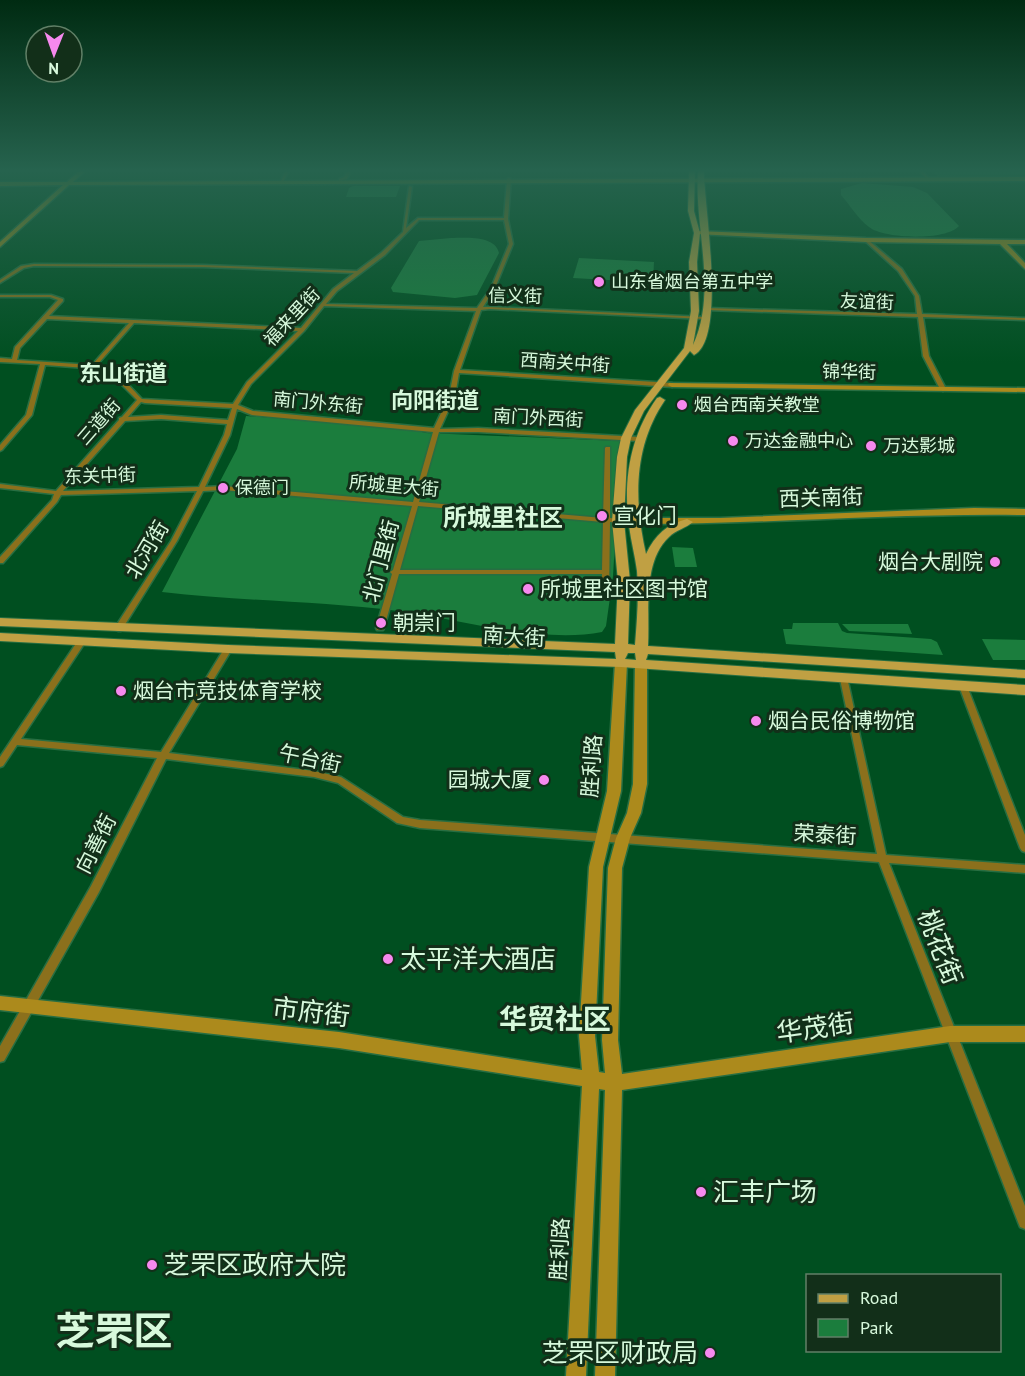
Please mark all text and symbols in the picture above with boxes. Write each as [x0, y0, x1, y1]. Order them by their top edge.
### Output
north arrow [24, 24, 84, 84]
text: N [48, 59, 59, 79]
place label: 山东省烟台第五中学 [611, 270, 773, 293]
marker: 山东省烟台第五中学 [592, 275, 606, 289]
street label: 福来里街 [259, 282, 325, 351]
street label: 信义街 [488, 284, 542, 307]
street label: 友谊街 [840, 289, 894, 314]
street label: 西南关中街 [519, 348, 611, 377]
district label: 东山街道 [79, 359, 167, 387]
street label: 锦华街 [822, 360, 876, 383]
district label: 向阳街道 [391, 386, 479, 414]
street label: 南门外东街 [272, 387, 364, 418]
place label: 烟台西南关教堂 [694, 393, 820, 416]
street label: 三道街 [72, 394, 125, 450]
marker: 烟台西南关教堂 [675, 398, 689, 412]
street label: 南门外西街 [492, 404, 584, 431]
place label: 万达金融中心 [745, 429, 853, 452]
marker: 万达金融中心 [726, 434, 740, 448]
place label: 万达影城 [883, 434, 955, 457]
marker: 万达影城 [864, 439, 878, 453]
street label: 东关中街 [64, 463, 136, 488]
street label: 所城里大街 [348, 470, 440, 501]
place label: 保德门 [235, 476, 289, 499]
marker: 保德门 [216, 481, 230, 495]
street label: 西关南街 [779, 483, 863, 512]
district label: 所城里社区 [443, 502, 563, 533]
place label: 宣化门 [614, 502, 677, 529]
marker: 宣化门 [595, 509, 609, 523]
street label: 北河街 [119, 516, 174, 584]
street label: 北门里街 [357, 517, 404, 605]
place label: 烟台大剧院 [878, 548, 983, 575]
marker: 烟台大剧院 [988, 555, 1002, 569]
place label: 所城里社区图书馆 [540, 575, 708, 602]
marker: 所城里社区图书馆 [521, 582, 535, 596]
place label: 朝崇门 [393, 609, 456, 636]
marker: 朝崇门 [374, 616, 388, 630]
street label: 南大街 [482, 621, 546, 652]
place label: 烟台市竞技体育学校 [133, 677, 322, 704]
marker: 烟台市竞技体育学校 [114, 684, 128, 698]
place label: 烟台民俗博物馆 [768, 707, 915, 734]
marker: 烟台民俗博物馆 [749, 714, 763, 728]
street label: 胜利路 [576, 734, 607, 798]
street label: 午台街 [276, 739, 344, 778]
place label: 园城大厦 [448, 766, 532, 793]
marker: 园城大厦 [537, 773, 551, 787]
street label: 向善街 [69, 810, 122, 878]
street label: 荣泰街 [793, 819, 857, 850]
street label: 桃花街 [911, 904, 970, 989]
place label: 太平洋大酒店 [400, 942, 556, 975]
marker: 太平洋大酒店 [381, 952, 395, 966]
street label: 市府街 [270, 990, 352, 1033]
district label: 华贸社区 [499, 1000, 611, 1037]
street label: 华茂街 [774, 1006, 856, 1049]
place label: 汇丰广场 [713, 1175, 817, 1208]
marker: 汇丰广场 [694, 1185, 708, 1199]
street label: 胜利路 [544, 1217, 575, 1281]
place label: 芝罘区政府大院 [164, 1248, 346, 1281]
marker: 芝罘区政府大院 [145, 1258, 159, 1272]
legend [806, 1274, 1001, 1352]
text: Road [860, 1286, 898, 1309]
district label: 芝罘区 [55, 1305, 173, 1356]
text: Park [860, 1316, 893, 1339]
place label: 芝罘区财政局 [542, 1336, 698, 1369]
marker: 芝罘区财政局 [703, 1346, 717, 1360]

